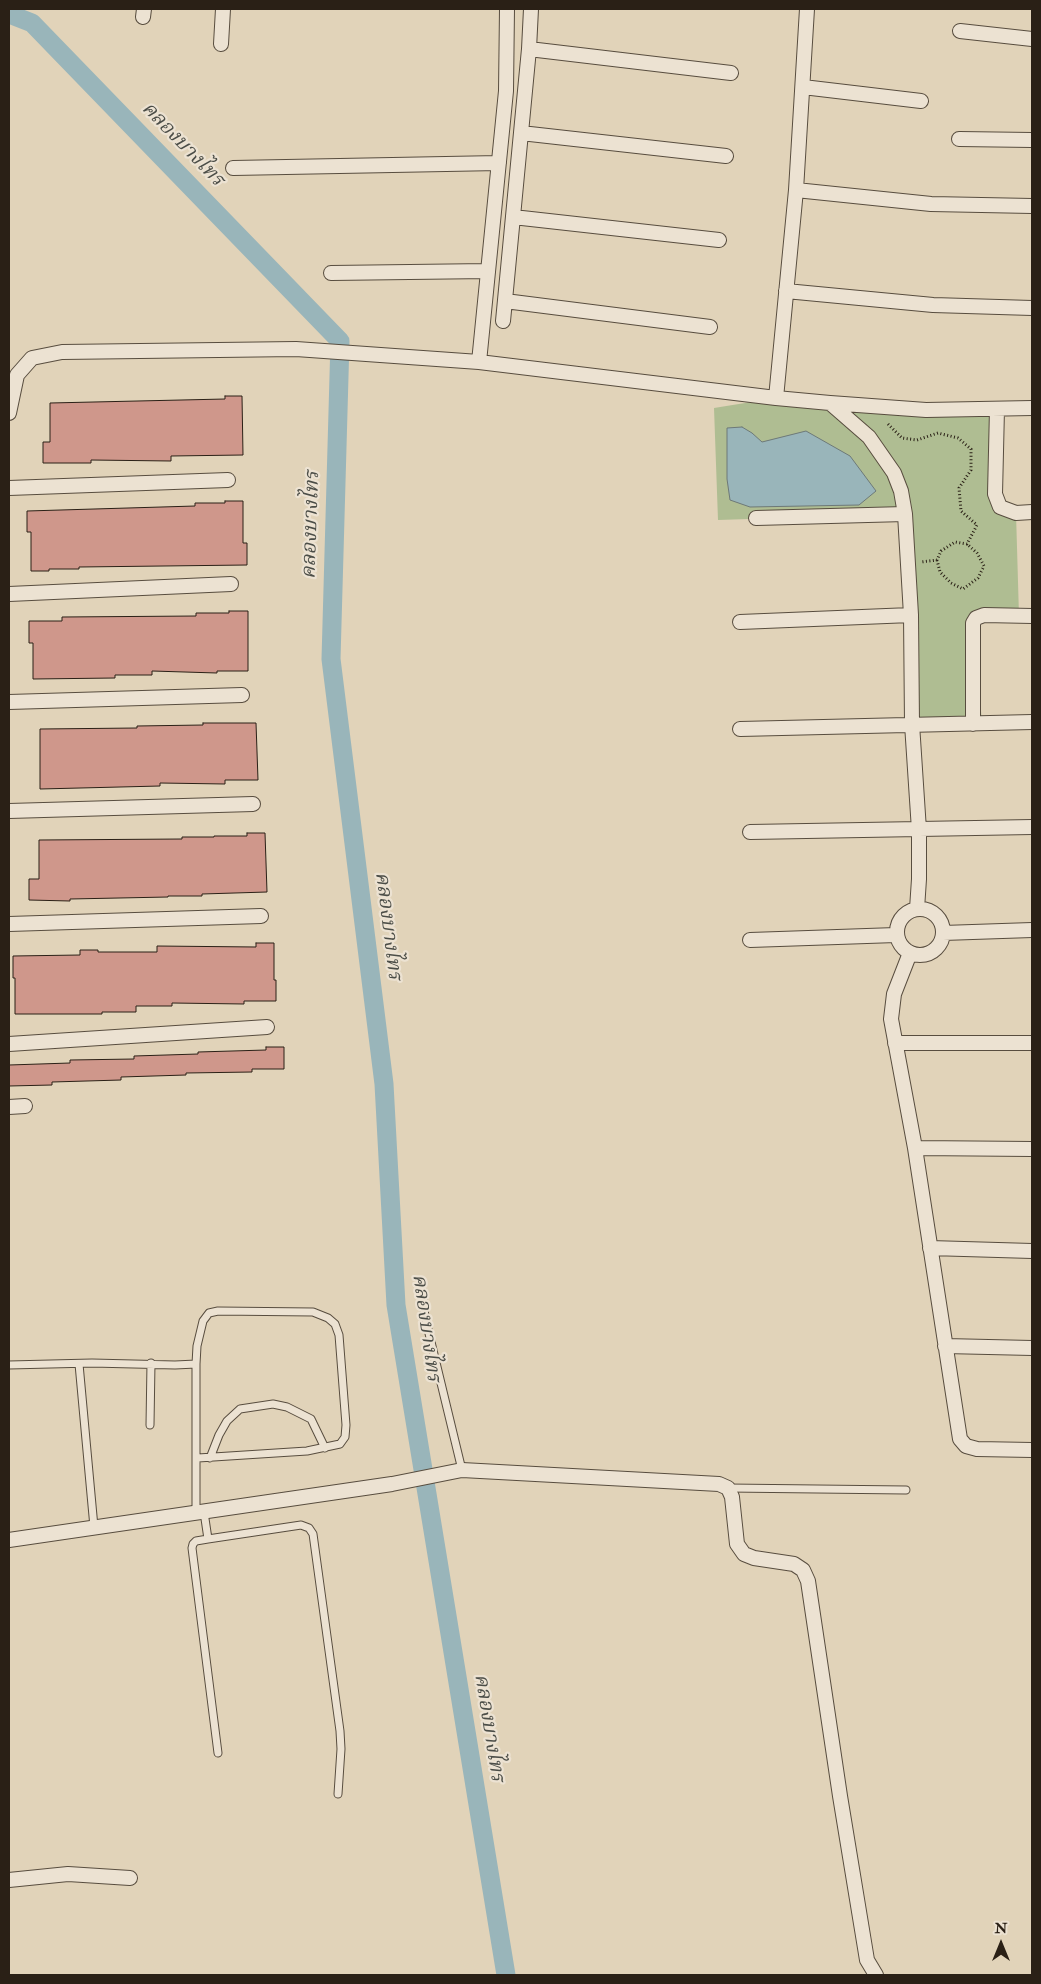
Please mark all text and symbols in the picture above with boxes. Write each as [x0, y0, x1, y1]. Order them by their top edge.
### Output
water label: คลองบางไทร [136, 98, 228, 192]
water label: คลองบางไทร [298, 470, 326, 580]
water label: คลองบางไทร [368, 871, 406, 981]
water label: คลองบางไทร [406, 1273, 444, 1383]
water label: คลองบางไทร [468, 1673, 508, 1783]
north arrow [976, 1919, 1026, 1969]
text: N [995, 1920, 1007, 1937]

